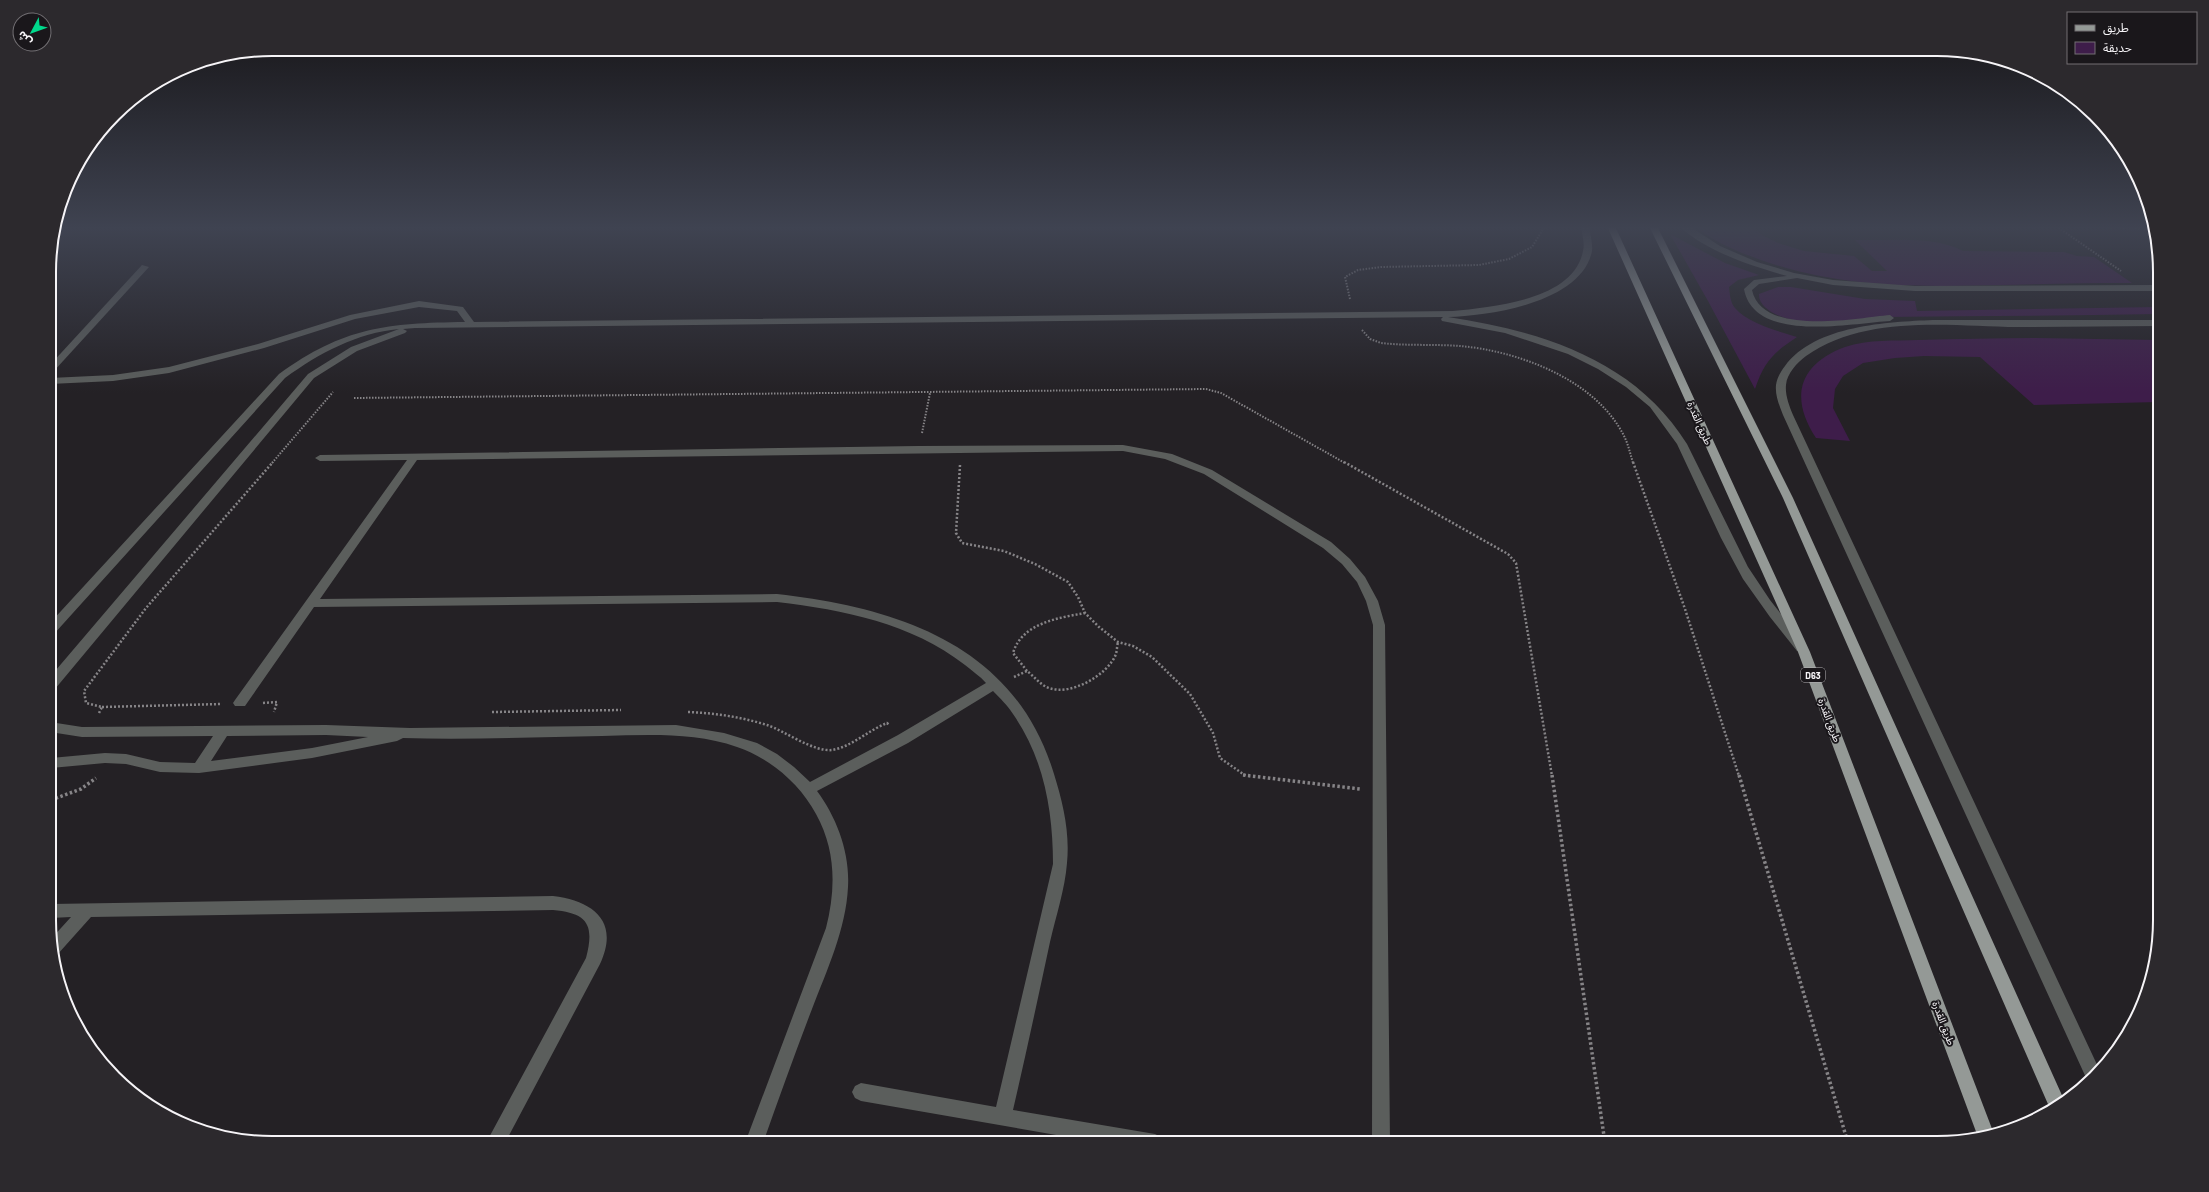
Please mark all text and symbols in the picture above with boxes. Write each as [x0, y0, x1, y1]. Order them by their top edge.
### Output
north arrow [12, 12, 52, 52]
legend [2067, 12, 2197, 64]
text: طريق [2103, 20, 2129, 36]
text: ش [14, 28, 35, 49]
text: حديقة [2103, 40, 2132, 55]
street label: طريق القدرة [1684, 400, 1715, 447]
road number: D63 [1801, 668, 1825, 682]
street label: طريق القدرة [1815, 696, 1844, 744]
street label: طريق القدرة [1929, 999, 1958, 1047]

